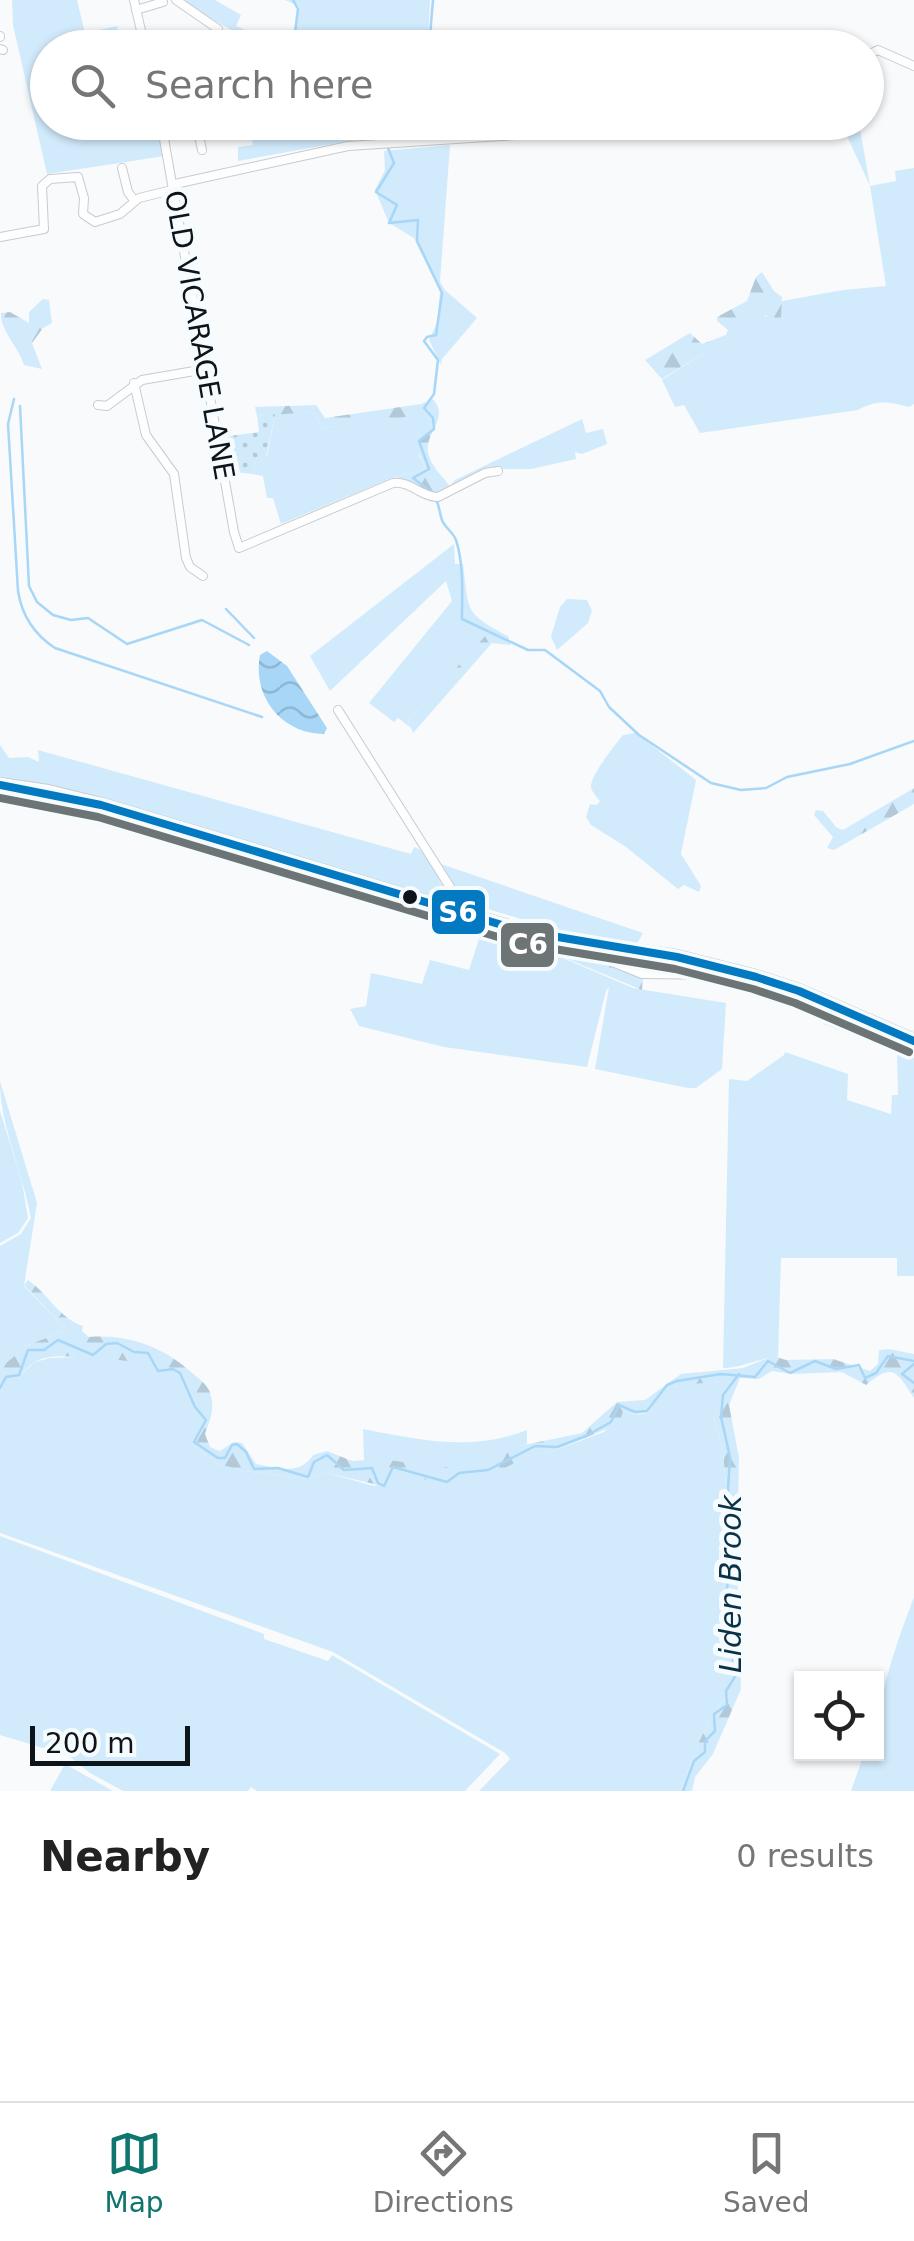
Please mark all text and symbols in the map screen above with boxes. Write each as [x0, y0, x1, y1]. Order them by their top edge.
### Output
search box [30, 30, 884, 140]
icon: search [65, 58, 120, 113]
text: Search here [145, 63, 373, 107]
street label: OLD VICARAGE LANE [158, 188, 241, 482]
unlabelled marker [400, 887, 420, 907]
line badge: S6 [430, 888, 487, 936]
text: S6 [438, 896, 478, 929]
line badge: C6 [499, 921, 556, 969]
text: C6 [508, 928, 548, 961]
water label: Liden Brook [713, 1493, 748, 1673]
map controls [794, 1671, 884, 1761]
button: locate [794, 1671, 884, 1761]
scale bar [30, 1721, 190, 1766]
text: 200 m [45, 1727, 135, 1760]
text: Nearby [40, 1832, 210, 1881]
text: 0 results [736, 1837, 874, 1875]
tab: Map [105, 2126, 164, 2219]
tab: Directions [373, 2126, 514, 2219]
tab: Saved [723, 2126, 809, 2219]

